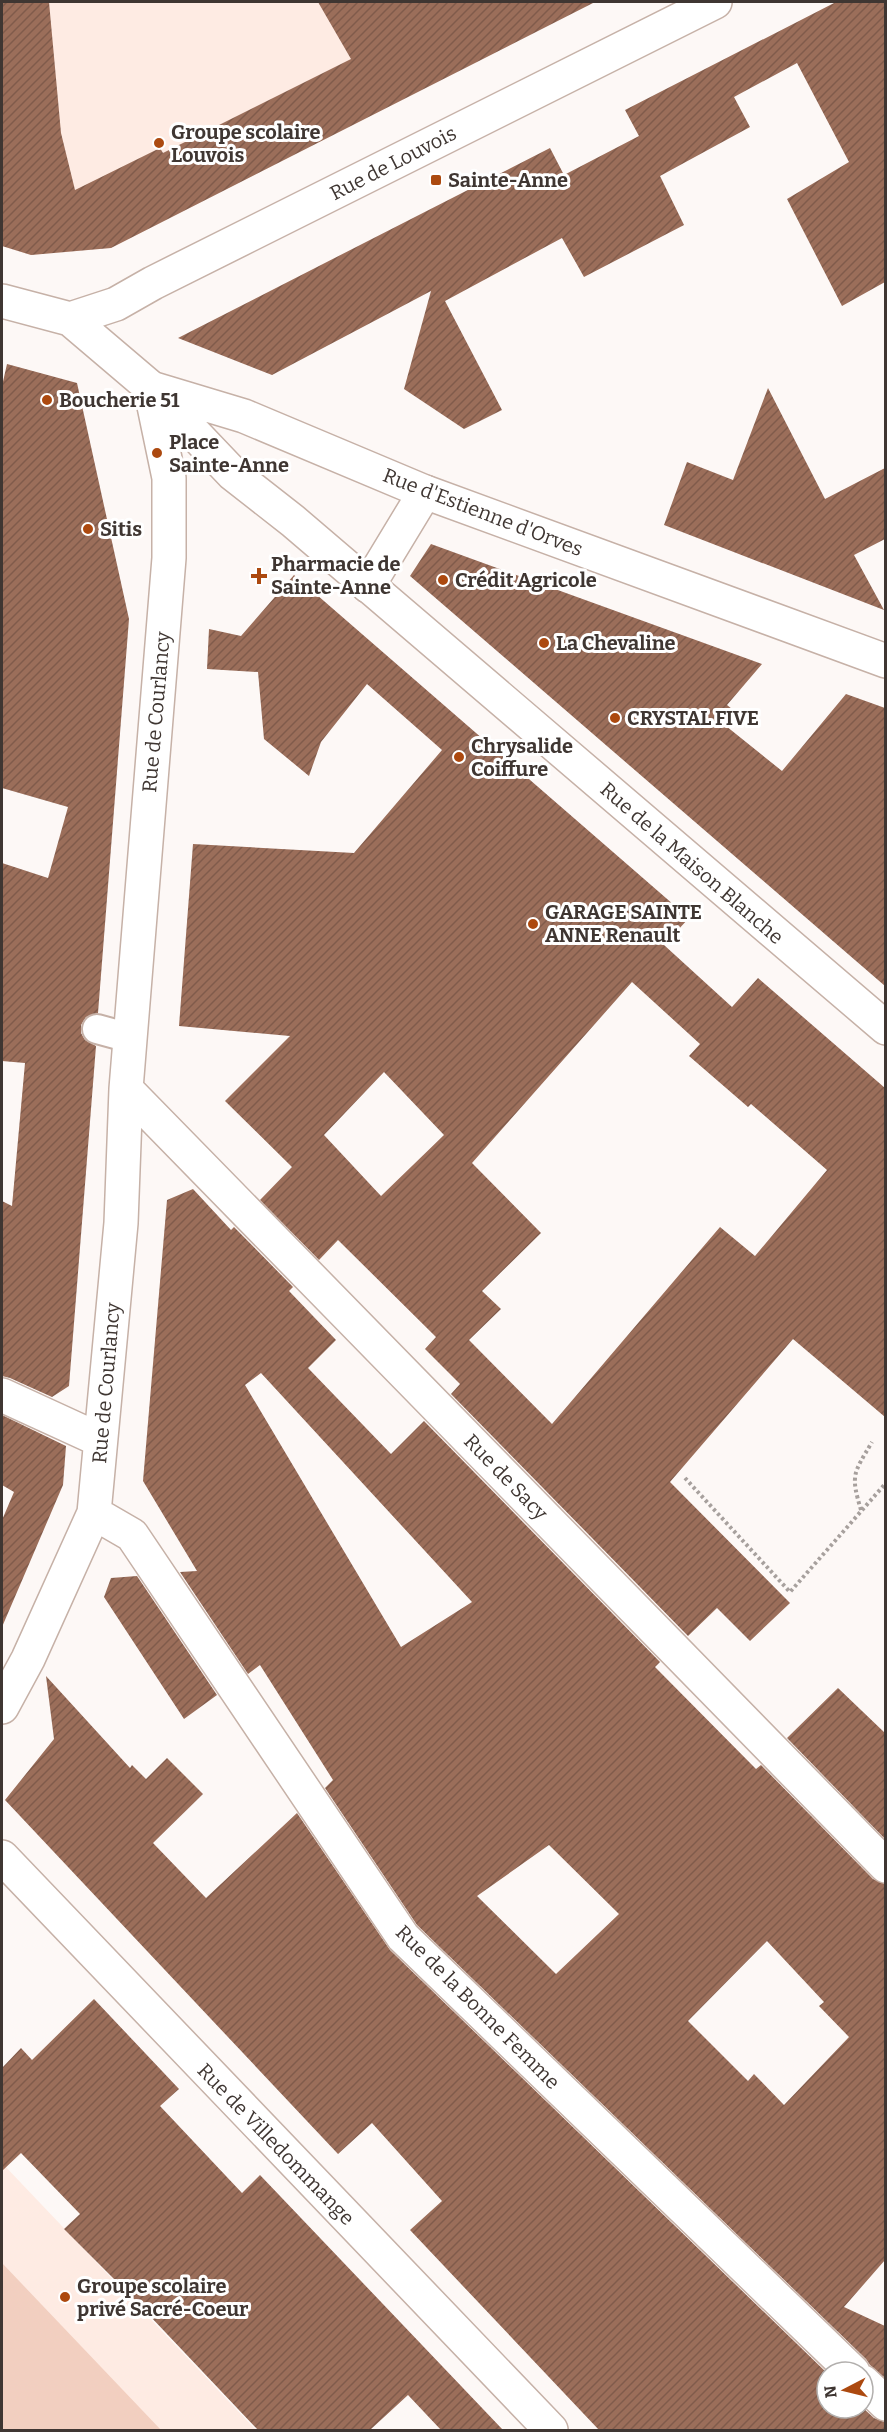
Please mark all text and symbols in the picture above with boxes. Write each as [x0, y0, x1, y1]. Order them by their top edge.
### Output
place label: Groupe scolaire Louvois [171, 120, 320, 167]
street label: Rue de Louvois [326, 121, 460, 205]
marker: Groupe scolaire Louvois [152, 136, 166, 150]
place label: Sainte-Anne [448, 168, 568, 192]
marker: Sainte-Anne [429, 173, 443, 187]
place label: Boucherie 51 [59, 388, 180, 412]
marker: Boucherie 51 [40, 393, 54, 407]
place label: Place Sainte-Anne [169, 430, 289, 477]
marker: Place Sainte-Anne [150, 446, 164, 460]
street label: Rue d'Estienne d'Orves [380, 463, 586, 561]
place label: Sitis [100, 517, 142, 541]
marker: Sitis [81, 522, 95, 536]
place label: Pharmacie de Sainte-Anne [271, 552, 401, 599]
place label: Crédit Agricole [455, 568, 597, 592]
marker: Pharmacie de Sainte-Anne [252, 569, 266, 583]
marker: Crédit Agricole [436, 573, 450, 587]
street label: Rue de Courlancy [137, 630, 175, 793]
place label: La Chevaline [556, 631, 676, 655]
marker: La Chevaline [537, 636, 551, 650]
place label: CRYSTAL FIVE [627, 706, 759, 730]
marker: CRYSTAL FIVE [608, 711, 622, 725]
place label: Chrysalide Coiffure [471, 734, 573, 781]
marker: Chrysalide Coiffure [452, 750, 466, 764]
street label: Rue de la Maison Blanche [596, 777, 788, 949]
place label: GARAGE SAINTE ANNE Renault [545, 900, 702, 947]
marker: GARAGE SAINTE ANNE Renault [526, 917, 540, 931]
street label: Rue de Courlancy [87, 1301, 125, 1464]
street label: Rue de Sacy [459, 1429, 553, 1525]
street label: Rue de la Bonne Femme [391, 1920, 565, 2094]
street label: Rue de Villedommange [193, 2058, 359, 2230]
place label: Groupe scolaire privé Sacré-Coeur [77, 2274, 249, 2321]
marker: Groupe scolaire privé Sacré-Coeur [58, 2290, 72, 2304]
north arrow [815, 2360, 875, 2420]
text: N [820, 2384, 841, 2399]

